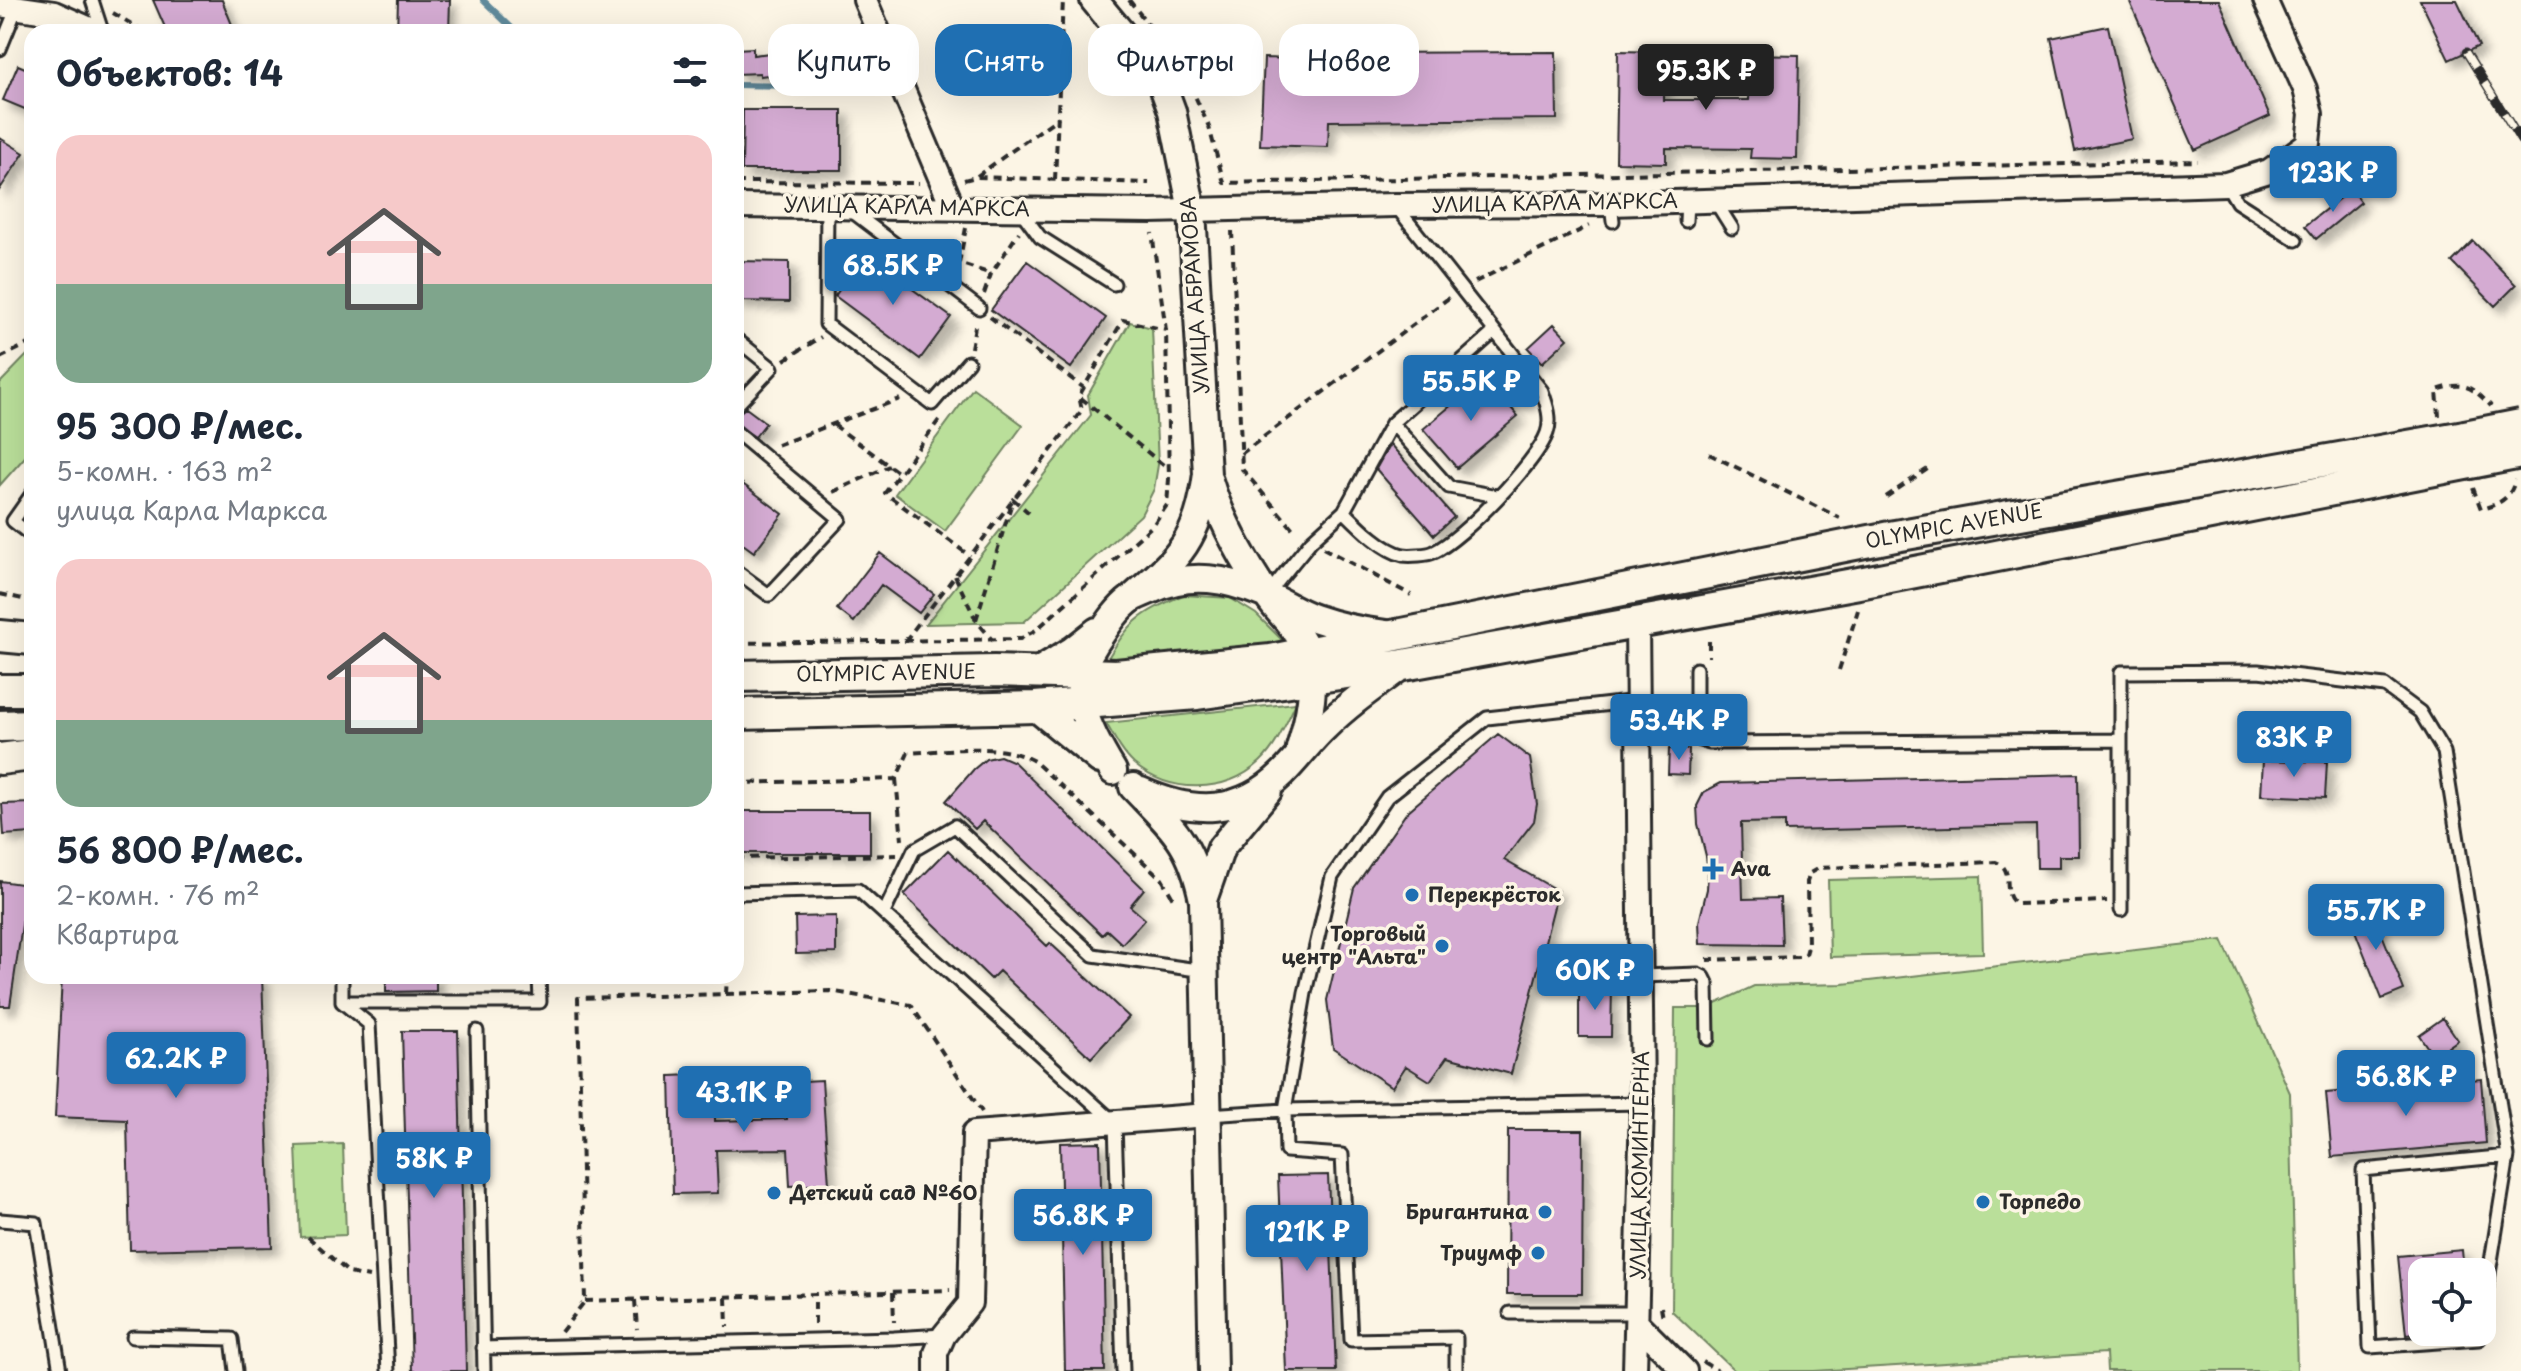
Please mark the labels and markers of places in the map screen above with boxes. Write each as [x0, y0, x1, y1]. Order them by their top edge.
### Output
pin: 95.3K ₽ [1632, 44, 1780, 112]
pin: 123K ₽ [2268, 146, 2398, 214]
pin: 68.5K ₽ [819, 239, 967, 307]
pin: 55.5K ₽ [1397, 355, 1545, 423]
pin: 53.4K ₽ [1605, 694, 1753, 762]
pin: 83K ₽ [2238, 711, 2350, 779]
place label: Ava [1731, 853, 1771, 883]
marker: Ava [1702, 858, 1724, 880]
place label: Перекрёсток [1428, 879, 1561, 909]
pin: 55.7K ₽ [2302, 884, 2450, 952]
marker: Перекрёсток [1403, 886, 1421, 904]
place label: Торговый центр "Альта" [1281, 918, 1426, 971]
marker: Торговый центр "Альта" [1433, 937, 1451, 955]
pin: 60K ₽ [1539, 944, 1651, 1012]
pin: 62.2K ₽ [102, 1032, 250, 1100]
pin: 56.8K ₽ [2332, 1050, 2480, 1118]
pin: 43.1K ₽ [670, 1066, 818, 1134]
pin: 58K ₽ [378, 1132, 490, 1200]
place label: Детский сад №60 [789, 1177, 977, 1207]
marker: Детский сад №60 [765, 1184, 783, 1202]
place label: Торпедо [1999, 1186, 2081, 1216]
pin: 56.8K ₽ [1009, 1189, 1157, 1257]
marker: Торпедо [1974, 1193, 1992, 1211]
place label: Бригантина [1405, 1196, 1529, 1226]
marker: Бригантина [1536, 1203, 1554, 1221]
pin: 121K ₽ [1242, 1205, 1372, 1273]
place label: Триумф [1440, 1237, 1522, 1267]
marker: Триумф [1529, 1244, 1547, 1262]

